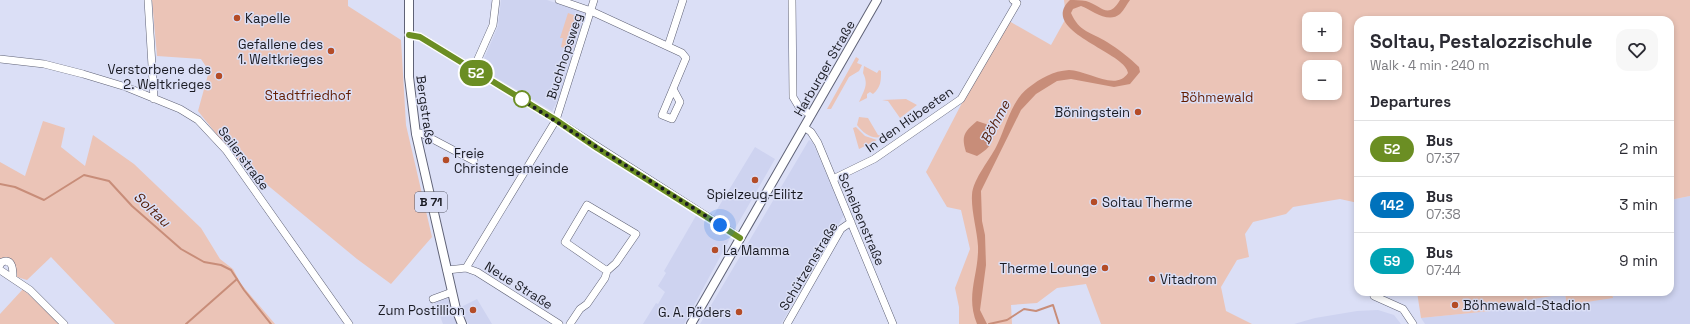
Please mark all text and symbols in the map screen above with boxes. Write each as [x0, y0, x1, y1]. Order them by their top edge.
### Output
place label: Kapelle [245, 10, 291, 27]
street label: Buchhopsweg [543, 11, 586, 101]
map controls [1302, 12, 1342, 100]
button: + [1302, 12, 1342, 52]
marker: Kapelle [232, 13, 242, 23]
street label: Harburger Straße [790, 17, 859, 119]
text: Soltau, Pestalozzischule [1370, 29, 1592, 54]
button: heart [1616, 29, 1658, 71]
place label: Gefallene des 1. Weltkrieges [238, 36, 323, 68]
marker: Gefallene des 1. Weltkrieges [326, 46, 336, 56]
text: Walk · 4 min · 240 m [1370, 57, 1489, 74]
line badge: 52 [458, 60, 494, 86]
button: − [1302, 60, 1342, 100]
place label: Verstorbene des 2. Weltkrieges [108, 61, 211, 93]
text: 52 [468, 64, 484, 82]
marker: Verstorbene des 2. Weltkrieges [214, 71, 224, 81]
street label: Bergstraße [412, 74, 439, 146]
street label: In den Hübeeten [862, 83, 956, 156]
park label: Stadtfriedhof [265, 87, 352, 104]
park label: Böhmewald [1181, 89, 1253, 106]
unlabelled marker [513, 90, 531, 108]
text: Departures [1370, 92, 1451, 111]
water label: Böhme [976, 96, 1014, 147]
place label: Böningstein [1055, 104, 1130, 121]
marker: Böningstein [1133, 107, 1143, 117]
street label: Seilerstraße [214, 123, 273, 193]
text: Bus [1426, 131, 1453, 150]
text: 2 min [1619, 139, 1658, 158]
text: 52 [1384, 140, 1400, 158]
place label: Freie Christengemeinde [454, 145, 569, 177]
text: 07:37 [1426, 150, 1460, 167]
marker: Freie Christengemeinde [441, 155, 451, 165]
street label: Scheibenstraße [834, 170, 889, 268]
marker: Spielzeug-Eilitz [750, 175, 760, 185]
place label: Spielzeug-Eilitz [707, 186, 803, 203]
text: Bus [1426, 187, 1453, 206]
water label: Soltau [130, 188, 175, 231]
road number: B 71 [415, 192, 447, 212]
place label: Soltau Therme [1102, 194, 1193, 211]
text: 3 min [1619, 195, 1658, 214]
text: 142 [1380, 196, 1404, 214]
marker: Soltau Therme [1089, 197, 1099, 207]
text: 07:38 [1426, 206, 1461, 223]
your location [710, 215, 730, 235]
street label: Schützenstraße [775, 219, 842, 314]
place label: La Mamma [723, 242, 790, 259]
text: Bus [1426, 243, 1453, 262]
marker: La Mamma [710, 245, 720, 255]
text: 9 min [1619, 251, 1658, 270]
text: 59 [1383, 252, 1401, 270]
street label: Neue Straße [481, 258, 556, 313]
place label: Therme Lounge [1000, 260, 1097, 277]
text: 07:44 [1426, 262, 1461, 279]
marker: Therme Lounge [1100, 263, 1110, 273]
place label: Vitadrom [1160, 271, 1217, 288]
marker: Vitadrom [1147, 274, 1157, 284]
place label: Böhmewald-Stadion [1463, 297, 1590, 314]
marker: Böhmewald-Stadion [1450, 300, 1460, 310]
place label: Zum Postillion [378, 302, 465, 319]
place label: G. A. Röders [658, 304, 731, 321]
marker: Zum Postillion [468, 305, 478, 315]
marker: G. A. Röders [734, 307, 744, 317]

